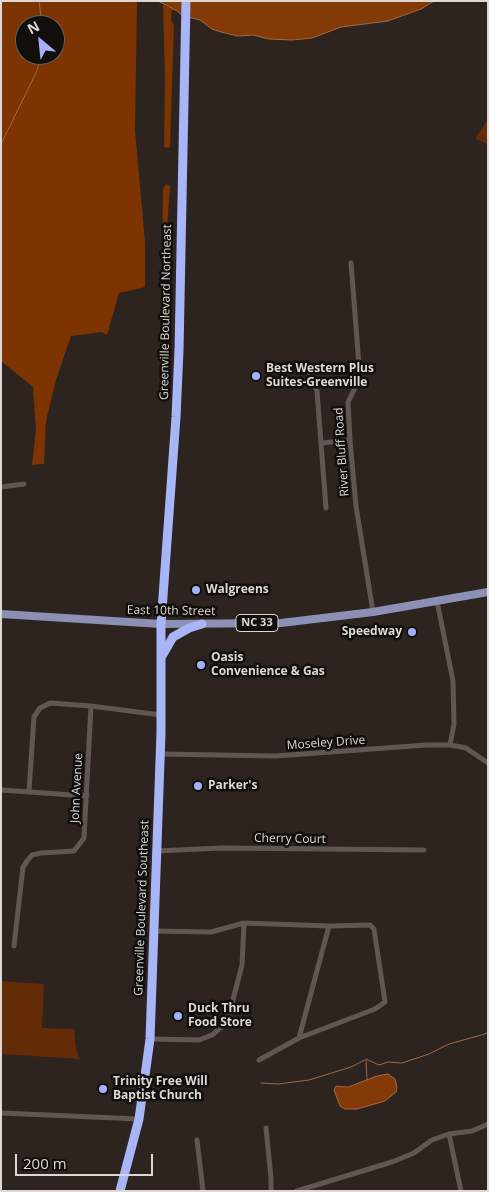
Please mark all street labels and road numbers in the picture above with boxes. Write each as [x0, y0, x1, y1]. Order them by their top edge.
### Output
street label: Greenville Boulevard Northeast [157, 224, 175, 400]
street label: River Bluff Road [332, 407, 352, 497]
street label: East 10th Street [127, 603, 215, 619]
road number: NC 33 [236, 614, 278, 632]
street label: Moseley Drive [286, 733, 366, 753]
street label: John Avenue [68, 753, 86, 823]
street label: Greenville Boulevard Southeast [132, 820, 152, 996]
street label: Cherry Court [254, 831, 326, 847]

